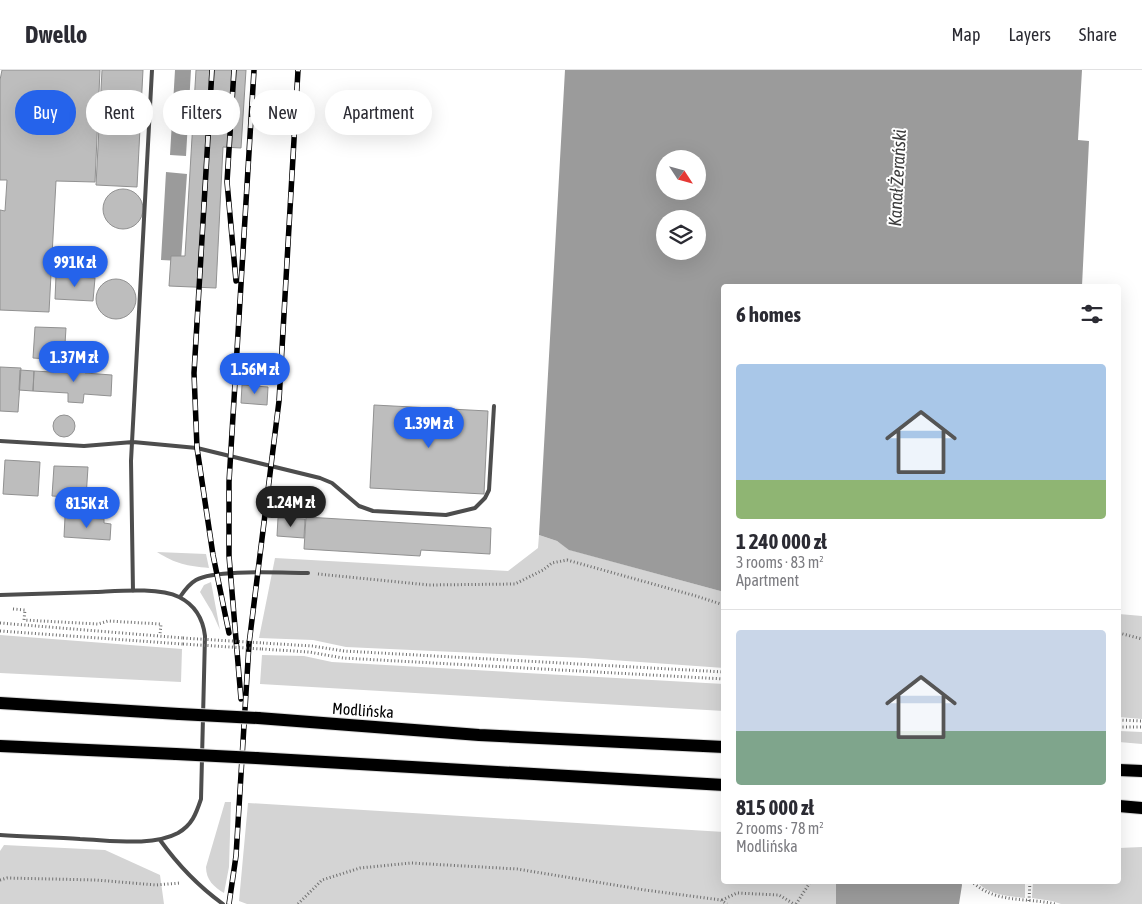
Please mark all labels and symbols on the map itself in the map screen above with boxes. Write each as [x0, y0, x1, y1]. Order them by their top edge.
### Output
water label: Kanał Żerański [884, 129, 910, 227]
north arrow [656, 150, 706, 200]
pin: 991K zł [29, 246, 121, 288]
pin: 1.37M zł [22, 340, 126, 383]
pin: 1.56M zł [203, 352, 307, 395]
pin: 1.39M zł [377, 406, 481, 449]
pin: 815K zł [41, 486, 133, 529]
pin: 1.24M zł [239, 486, 343, 528]
street label: Modlińska [332, 699, 394, 721]

